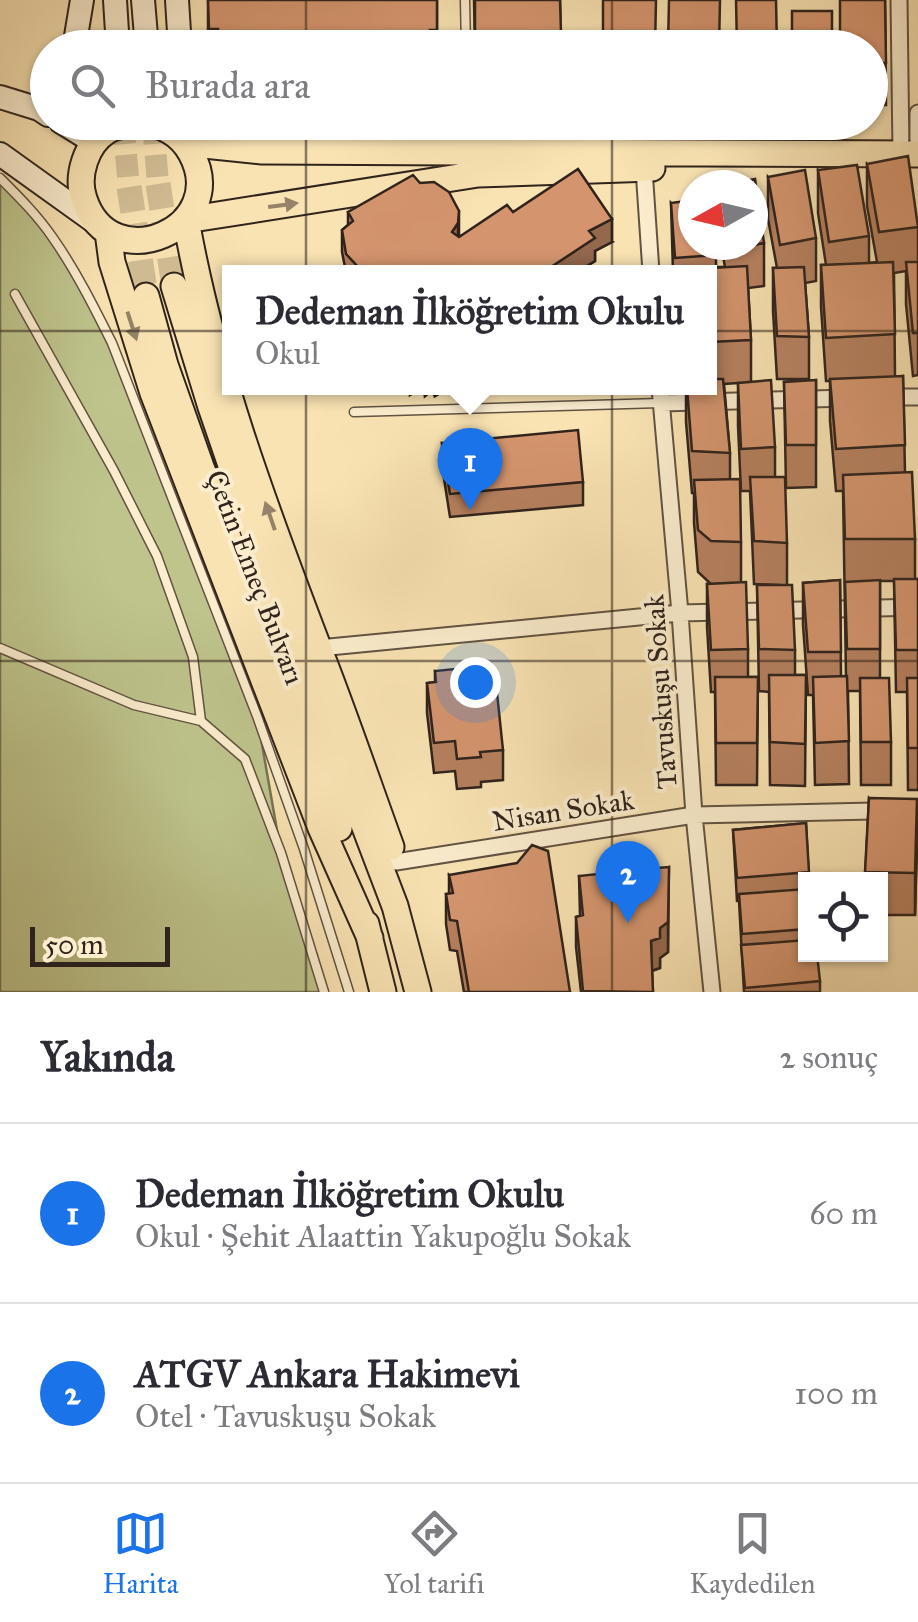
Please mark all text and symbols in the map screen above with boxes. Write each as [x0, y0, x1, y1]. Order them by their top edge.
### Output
search box [30, 30, 888, 140]
icon: search [65, 58, 120, 113]
text: Burada ara [145, 62, 310, 108]
north arrow [678, 170, 768, 260]
one-way arrow [267, 197, 299, 213]
popup [222, 265, 717, 395]
text: Dedeman İlköğretim Okulu [255, 288, 684, 334]
one-way arrow [125, 311, 140, 341]
text: Okul [255, 334, 320, 373]
pin: 1 [438, 428, 502, 510]
street label: Çetin Emeç Bulvarı [199, 465, 313, 690]
one-way arrow [262, 501, 277, 531]
street label: Tavuskuşu Sokak [636, 594, 685, 790]
your location [450, 657, 501, 708]
street label: Nisan Sokak [490, 782, 636, 839]
pin: 2 [596, 840, 660, 923]
map controls [798, 872, 888, 962]
button: locate [798, 872, 888, 962]
scale bar [30, 922, 170, 966]
text: 50 m [45, 927, 104, 962]
text: Yakında [40, 1031, 174, 1083]
text: 2 sonuç [780, 1038, 878, 1077]
text: Dedeman İlköğretim Okulu [135, 1171, 564, 1217]
text: 1 [66, 1194, 79, 1233]
text: 60 m [809, 1194, 878, 1233]
text: Okul · Şehit Alaattin Yakupoğlu Sokak [135, 1217, 631, 1256]
text: ATGV Ankara Hakimevi [135, 1351, 520, 1397]
text: 2 [65, 1374, 80, 1413]
text: 100 m [794, 1374, 878, 1413]
text: Otel · Tavuskuşu Sokak [135, 1397, 436, 1436]
tab: Harita [103, 1506, 179, 1601]
tab: Yol tarifi [384, 1506, 484, 1601]
tab: Kaydedilen [689, 1506, 815, 1601]

